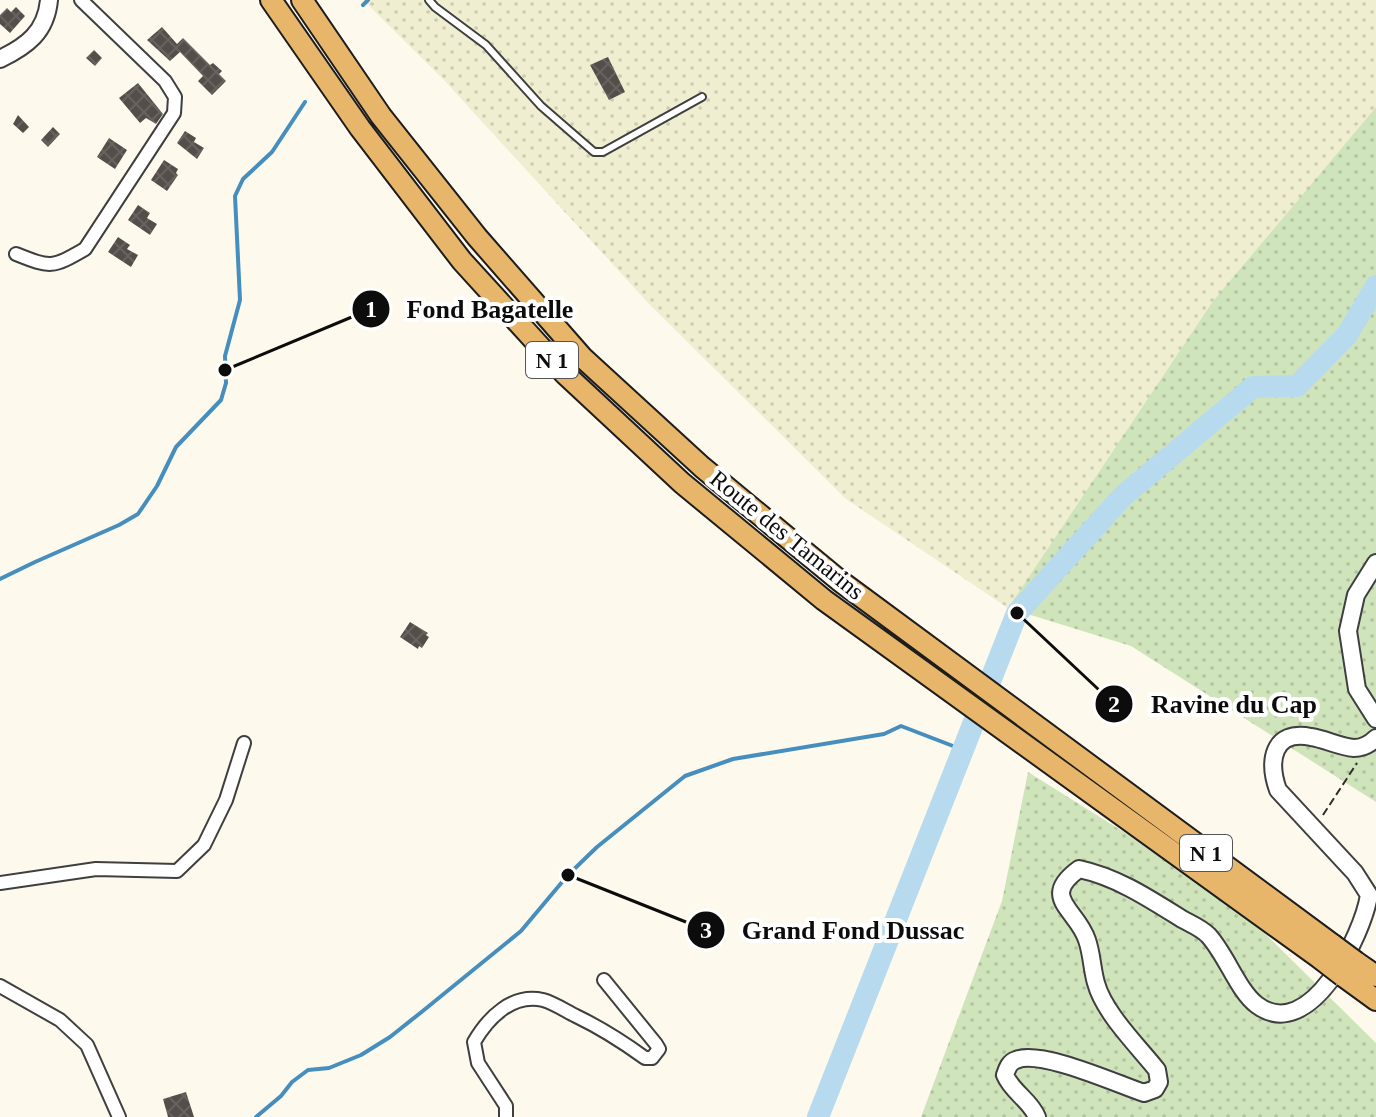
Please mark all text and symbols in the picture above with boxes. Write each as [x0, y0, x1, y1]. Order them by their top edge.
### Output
callout: Fond Bagatelle [351, 284, 590, 334]
text: Fond Bagatelle [407, 295, 573, 324]
text: 1 [365, 296, 377, 322]
road number: N 1 [526, 342, 578, 378]
street label: Route des Tamarins [705, 465, 869, 605]
callout: Ravine du Cap [1094, 679, 1333, 729]
text: Ravine du Cap [1151, 690, 1317, 719]
text: 2 [1108, 691, 1120, 717]
road number: N 1 [1180, 835, 1232, 871]
callout: Grand Fond Dussac [686, 905, 981, 955]
text: Grand Fond Dussac [742, 916, 964, 945]
text: 3 [700, 917, 712, 943]

